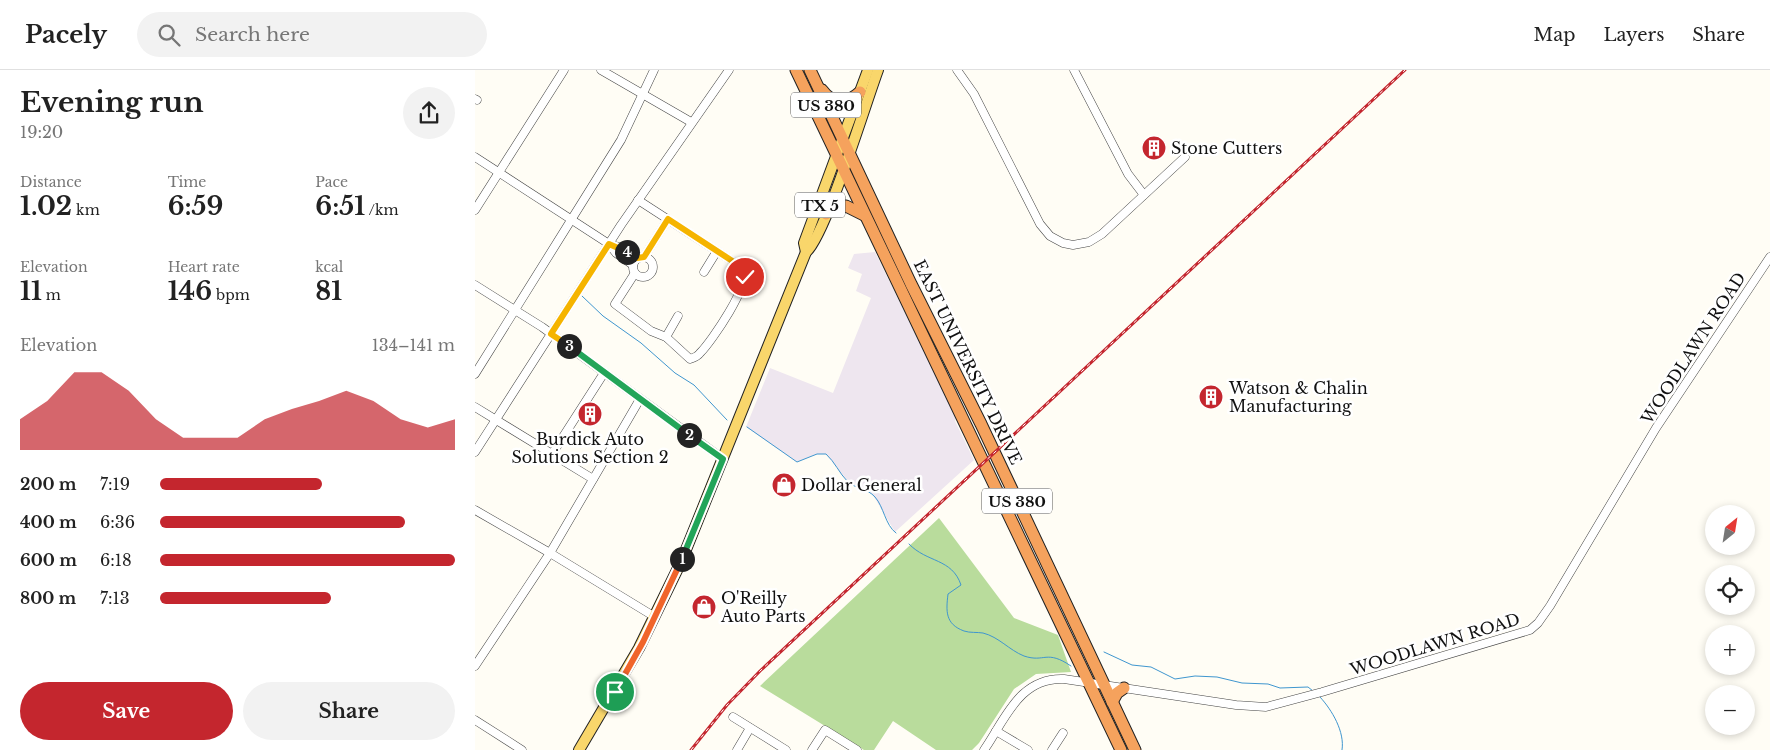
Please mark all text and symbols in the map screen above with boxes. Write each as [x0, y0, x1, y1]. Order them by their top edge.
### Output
search box [137, 12, 487, 57]
text: Pacely [25, 20, 107, 49]
icon: search [155, 21, 183, 49]
text: Search here [195, 23, 310, 46]
text: Map [1534, 24, 1575, 46]
text: Layers [1603, 24, 1664, 46]
text: Share [1692, 24, 1745, 46]
text: Evening run [20, 85, 204, 120]
button: share [403, 87, 455, 139]
road number: US 380 [791, 92, 861, 118]
text: 19:20 [20, 122, 63, 142]
building icon: Stone Cutters [1141, 135, 1167, 161]
place label: Stone Cutters [1171, 138, 1282, 158]
text: Distance [20, 173, 82, 191]
text: Time [168, 173, 206, 191]
text: Pace [315, 173, 348, 191]
text: 1.02 [20, 191, 72, 222]
text: 6:59 [168, 191, 223, 222]
text: 6:51 [315, 191, 365, 222]
road number: TX 5 [795, 192, 845, 218]
text: km [72, 201, 100, 219]
text: /km [365, 201, 399, 219]
pin: 4 [615, 240, 639, 264]
text: 4 [623, 243, 632, 261]
pin [724, 256, 766, 298]
street label: EAST UNIVERSITY DRIVE [910, 256, 1026, 468]
text: Elevation [20, 258, 88, 276]
text: Heart rate [168, 258, 240, 276]
text: kcal [315, 258, 343, 276]
icon: check [731, 263, 759, 291]
street label: WOODLAWN ROAD [1636, 269, 1749, 428]
text: 11 [20, 276, 42, 307]
text: 146 [168, 276, 212, 307]
text: 81 [315, 276, 342, 307]
text: m [42, 286, 61, 304]
text: bpm [212, 286, 250, 304]
pin: 3 [557, 334, 581, 358]
text: Elevation [20, 335, 97, 355]
text: 134–141 m [372, 335, 455, 355]
text: 3 [565, 337, 574, 355]
place label: Watson & Chalin Manufacturing [1228, 378, 1368, 416]
building icon: Watson & Chalin Manufacturing [1198, 384, 1224, 410]
building icon: Burdick Auto Solutions Section 2 [577, 401, 603, 427]
pin: 2 [677, 422, 701, 448]
text: 2 [685, 426, 694, 444]
place label: Burdick Auto Solutions Section 2 [511, 429, 669, 467]
shop icon: Dollar General [771, 472, 797, 498]
text: 200 m [20, 474, 77, 494]
text: 7:19 [100, 474, 130, 494]
place label: Dollar General [801, 475, 922, 495]
road number: US 380 [982, 488, 1052, 514]
north arrow [1705, 505, 1755, 555]
map controls [1705, 505, 1755, 735]
text: 400 m [20, 512, 77, 532]
text: 6:36 [100, 512, 135, 532]
pin: 1 [669, 546, 695, 572]
text: 600 m [20, 550, 77, 570]
text: 6:18 [100, 550, 132, 570]
text: 1 [679, 550, 686, 568]
button: locate [1705, 565, 1755, 615]
text: 800 m [20, 588, 76, 608]
text: 7:13 [100, 588, 130, 608]
place label: O'Reilly Auto Parts [720, 588, 806, 626]
shop icon: O'Reilly Auto Parts [691, 594, 717, 620]
street label: WOODLAWN ROAD [1347, 609, 1522, 680]
button: + [1705, 625, 1755, 675]
pin [594, 671, 636, 713]
icon: arrive [601, 678, 629, 706]
button: Save [20, 682, 233, 740]
button: Share [243, 682, 455, 740]
button: − [1705, 685, 1755, 735]

